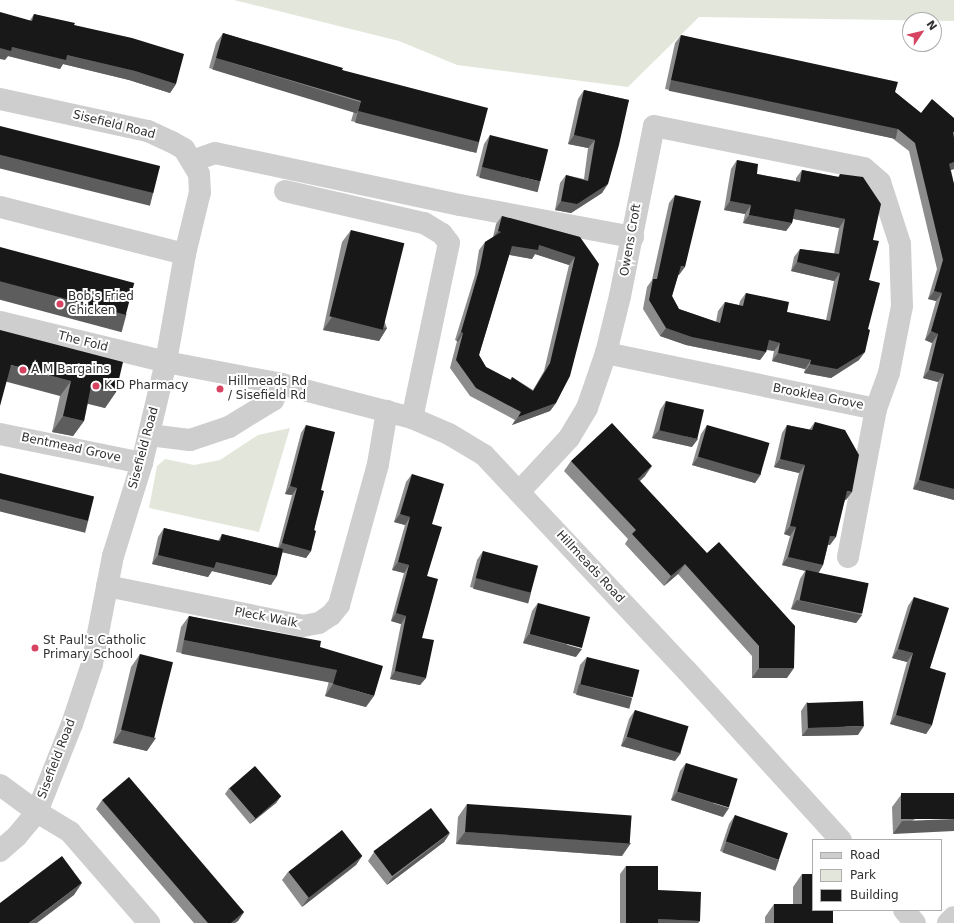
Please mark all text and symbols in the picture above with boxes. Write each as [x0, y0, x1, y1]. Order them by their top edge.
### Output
north arrow [902, 12, 942, 52]
text: N [923, 18, 939, 33]
street label: Sisefield Road [71, 108, 157, 142]
street label: Owens Croft [618, 203, 644, 277]
place label: Bob's Fried Chicken [68, 290, 134, 318]
marker: Bob's Fried Chicken [55, 299, 65, 309]
street label: The Fold [57, 329, 109, 355]
place label: A M Bargains [31, 363, 110, 377]
marker: A M Bargains [18, 365, 28, 375]
place label: Hillmeads Rd / Sisefield Rd [228, 375, 307, 403]
place label: K D Pharmacy [104, 379, 188, 393]
marker: K D Pharmacy [91, 381, 101, 391]
street label: Brooklea Grove [771, 381, 865, 413]
marker: Hillmeads Rd / Sisefield Rd [215, 384, 225, 394]
street label: Sisefield Road [126, 405, 162, 491]
street label: Bentmead Grove [20, 430, 122, 466]
street label: Hillmeads Road [553, 528, 627, 606]
street label: Pleck Walk [233, 605, 299, 631]
place label: St Paul's Catholic Primary School [43, 634, 146, 662]
marker: St Paul's Catholic Primary School [30, 643, 40, 653]
street label: Sisefield Road [35, 717, 79, 801]
legend [812, 839, 942, 911]
text: Road [850, 848, 880, 862]
text: Park [850, 868, 876, 882]
text: Building [850, 888, 899, 902]

